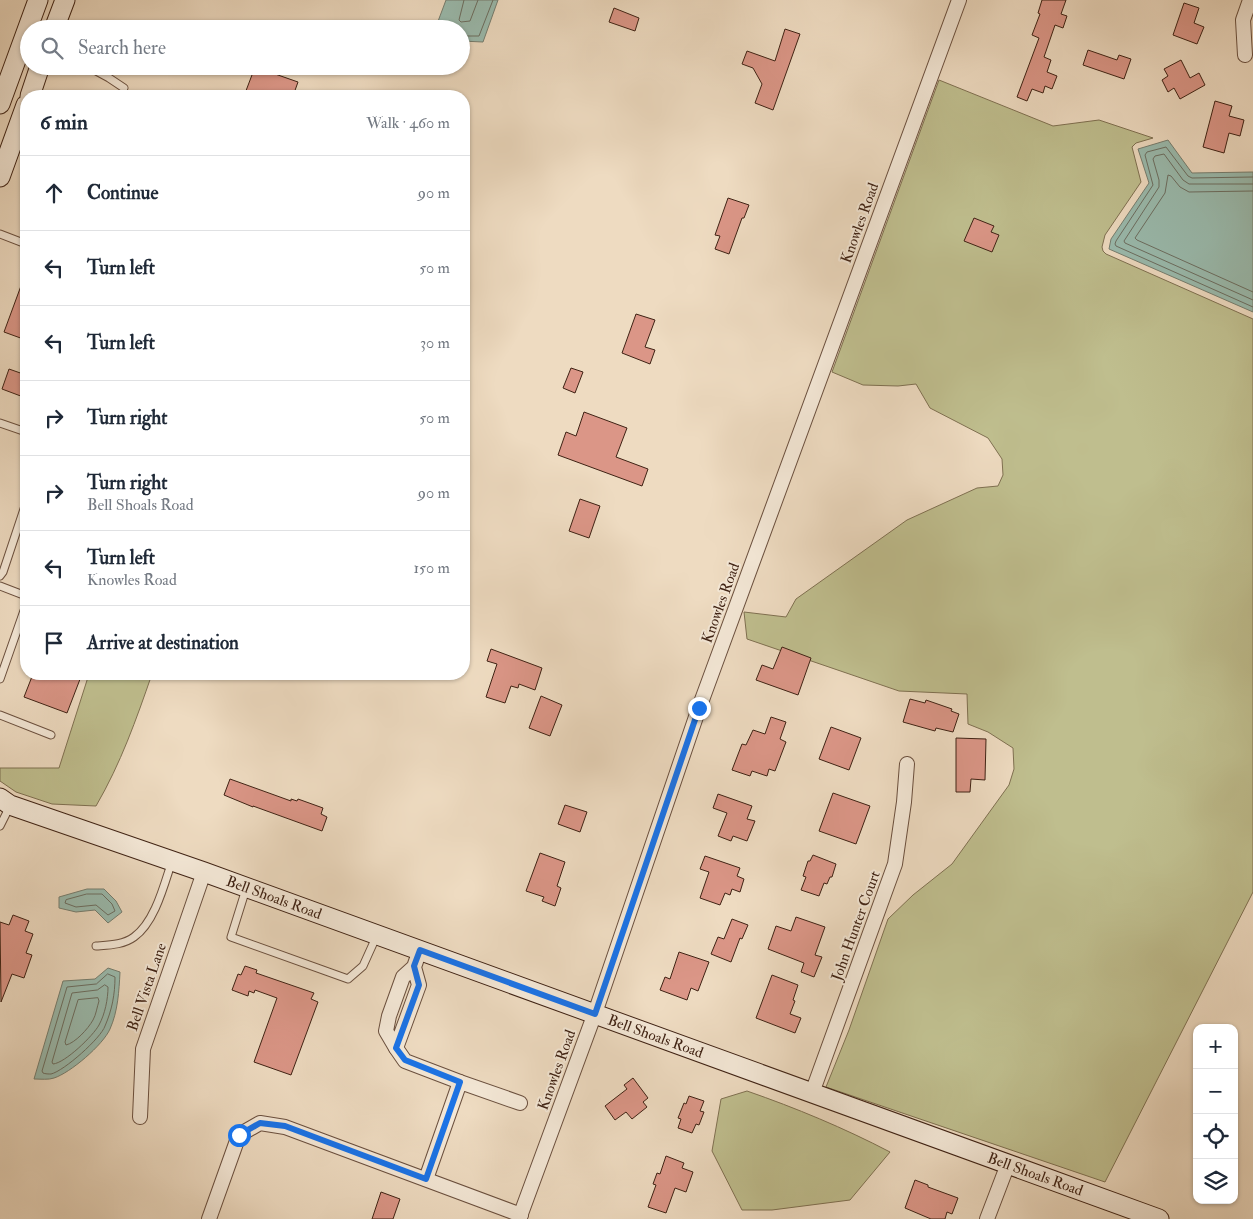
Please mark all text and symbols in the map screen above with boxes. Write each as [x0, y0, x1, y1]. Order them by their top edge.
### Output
search box [20, 20, 470, 75]
icon: search [38, 34, 66, 62]
text: Search here [78, 36, 166, 60]
text: 6 min [40, 109, 88, 136]
text: Walk · 460 m [366, 113, 450, 133]
icon: ahead [40, 179, 68, 207]
street label: Knowles Road [837, 180, 884, 266]
text: Continue [87, 181, 158, 205]
text: 90 m [418, 183, 450, 203]
icon: left [40, 254, 68, 282]
text: Turn left [87, 256, 155, 280]
text: 50 m [419, 258, 450, 278]
icon: left [40, 329, 68, 357]
text: Turn left [87, 331, 155, 355]
text: 30 m [420, 333, 450, 353]
icon: right [40, 404, 68, 432]
text: Turn right [87, 406, 167, 430]
text: 50 m [419, 408, 450, 428]
text: Turn right [87, 471, 167, 495]
icon: right [40, 479, 68, 507]
text: 90 m [418, 483, 450, 503]
text: Bell Shoals Road [87, 495, 194, 515]
text: Turn left [87, 546, 155, 570]
icon: left [40, 554, 68, 582]
text: 150 m [413, 558, 450, 578]
street label: Knowles Road [698, 560, 745, 646]
text: Knowles Road [87, 570, 177, 590]
icon: arrive [40, 629, 68, 657]
text: Arrive at destination [87, 631, 239, 655]
route end [688, 697, 711, 720]
street label: John Hunter Court [827, 868, 886, 985]
street label: Bell Shoals Road [224, 871, 325, 924]
street label: Bell Vista Lane [123, 940, 171, 1034]
street label: Bell Shoals Road [605, 1010, 707, 1062]
map controls [1193, 1024, 1238, 1204]
button: + [1193, 1024, 1238, 1069]
street label: Knowles Road [534, 1027, 581, 1113]
button: − [1193, 1069, 1238, 1114]
button: locate [1193, 1114, 1238, 1159]
route start [228, 1124, 251, 1147]
street label: Bell Shoals Road [985, 1148, 1086, 1200]
button: layers [1193, 1159, 1238, 1204]

